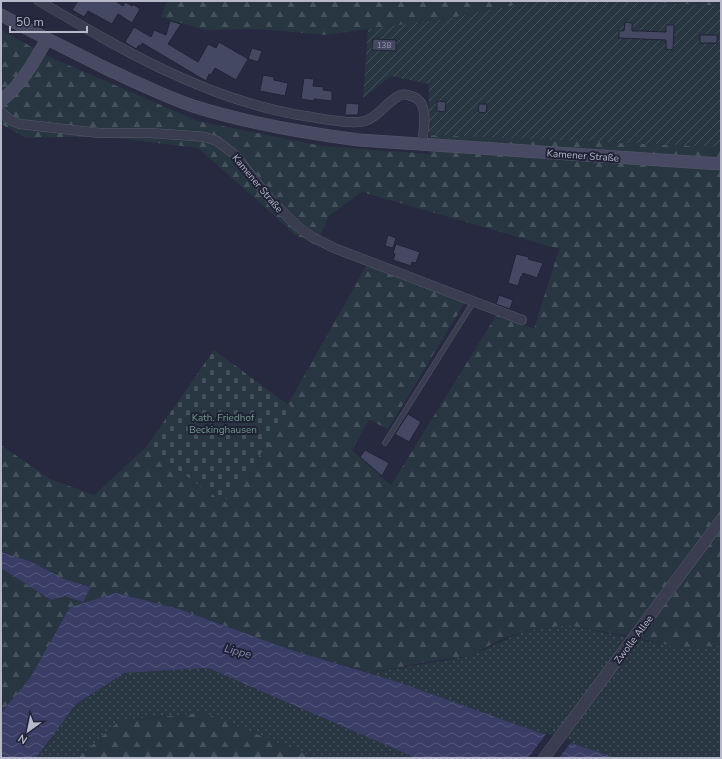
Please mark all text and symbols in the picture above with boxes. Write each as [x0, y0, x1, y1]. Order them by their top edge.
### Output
scale bar [10, 8, 87, 34]
text: 50 m [16, 14, 44, 30]
house number: 138 [377, 40, 391, 51]
street label: Kamener Straße [546, 146, 620, 166]
street label: Kamener Straße [229, 151, 286, 216]
park label: Kath. Friedhof Beckinghausen [189, 411, 257, 437]
street label: Zwolle Allee [611, 613, 657, 667]
water label: Lippe [223, 641, 253, 662]
north arrow [8, 711, 48, 751]
text: N [15, 730, 30, 747]

